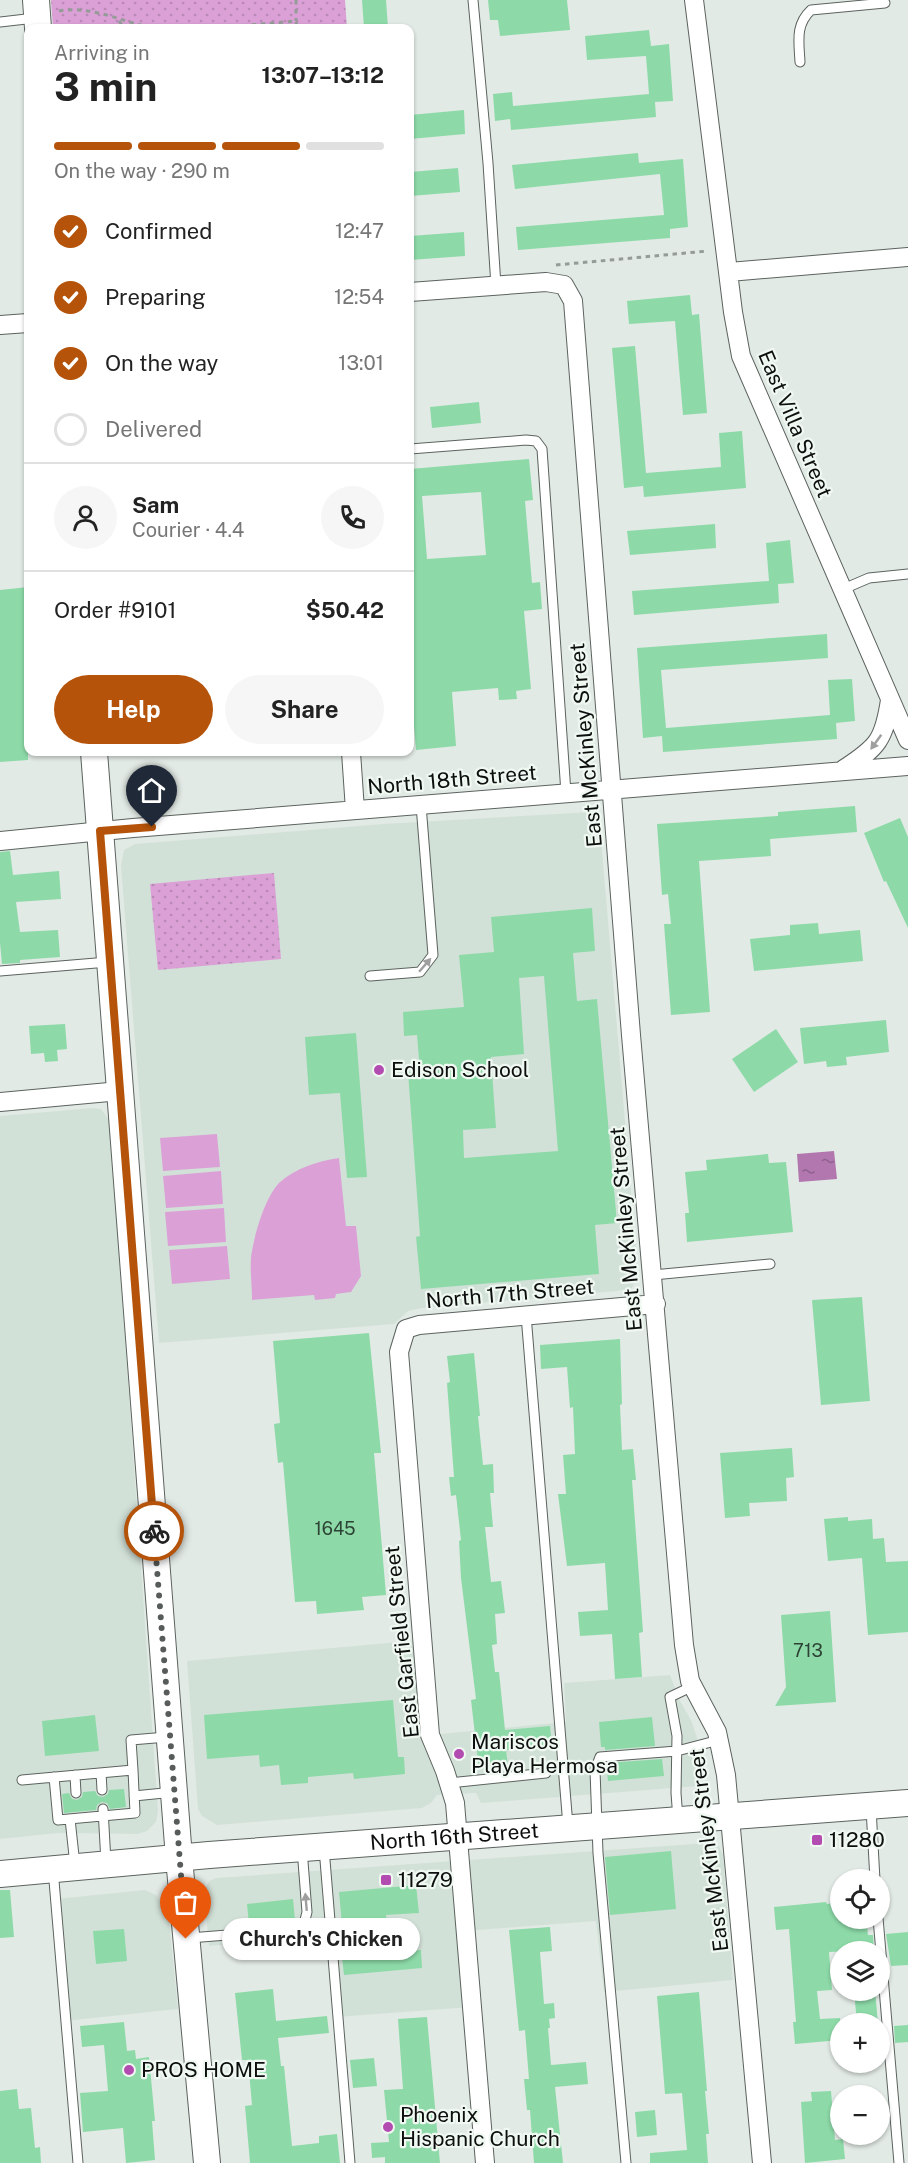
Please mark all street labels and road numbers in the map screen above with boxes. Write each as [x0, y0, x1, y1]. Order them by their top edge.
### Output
street label: East Villa Street [753, 346, 838, 501]
street label: East McKinley Street [564, 642, 607, 848]
street label: North 18th Street [366, 760, 538, 799]
street label: East McKinley Street [604, 1126, 647, 1332]
street label: North 17th Street [425, 1274, 595, 1313]
street label: East Garfield Street [379, 1545, 424, 1739]
street label: East McKinley Street [684, 1747, 733, 1953]
street label: North 16th Street [369, 1817, 540, 1855]

